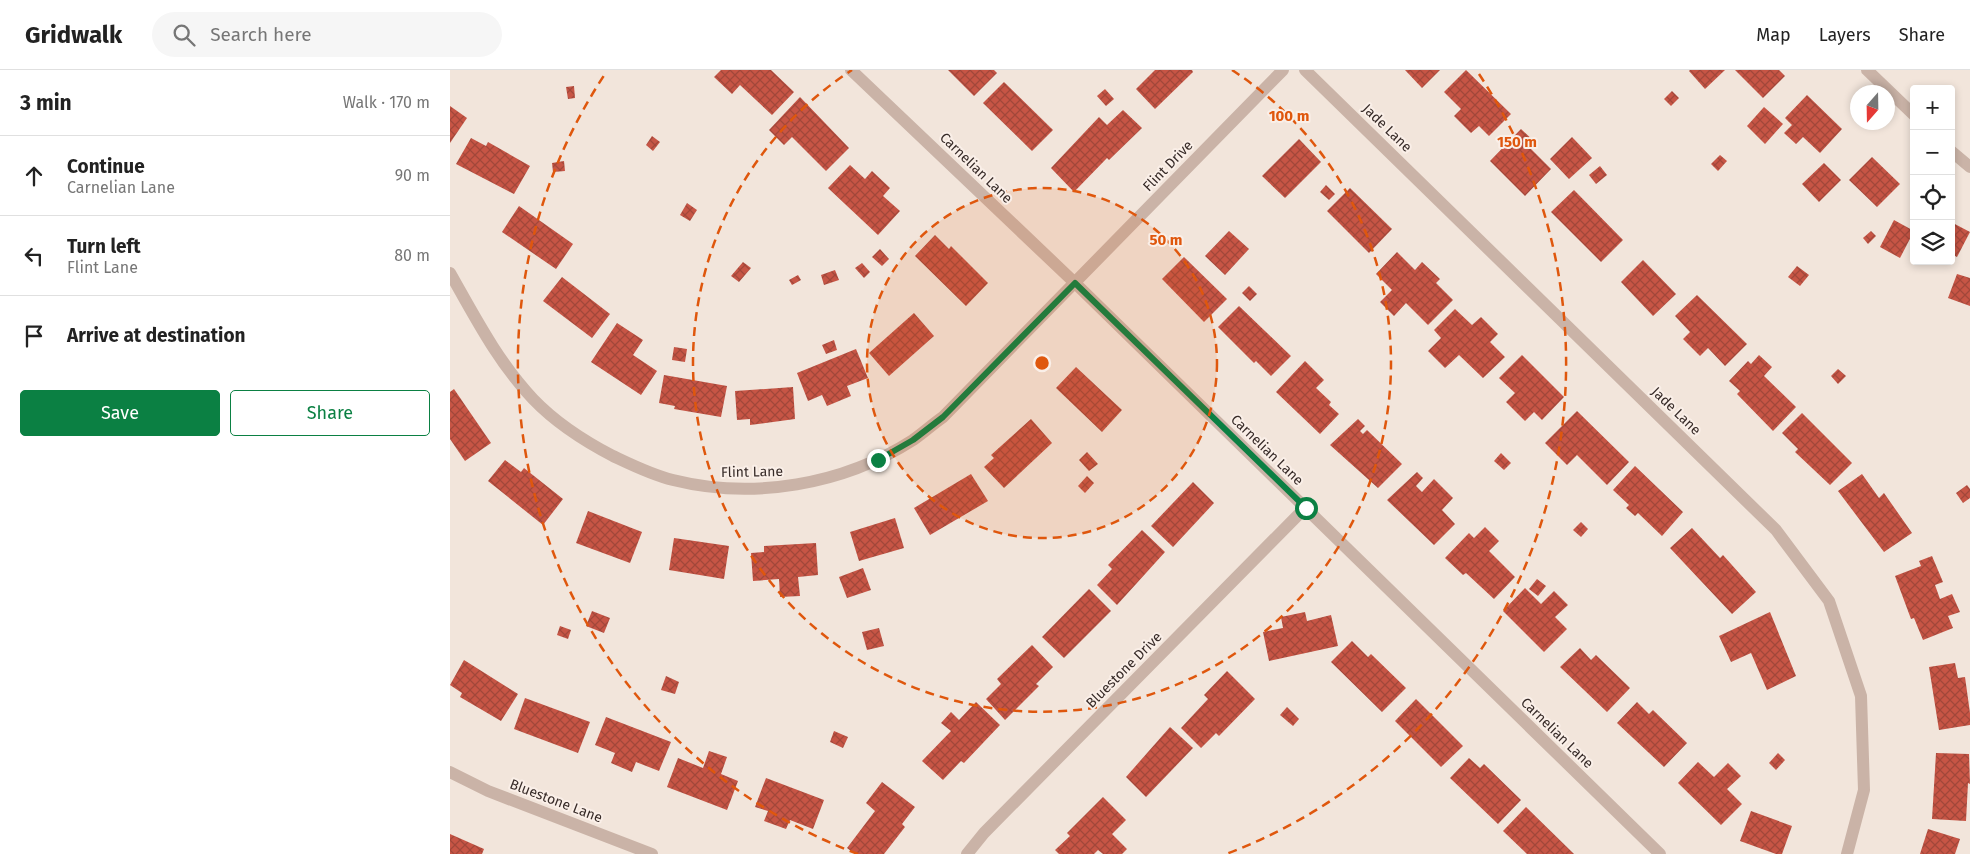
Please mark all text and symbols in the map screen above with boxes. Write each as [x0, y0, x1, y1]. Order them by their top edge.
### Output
search box [152, 12, 502, 57]
text: Gridwalk [25, 21, 122, 49]
icon: search [170, 21, 198, 49]
text: Search here [210, 23, 312, 46]
text: Map [1756, 24, 1791, 46]
text: Layers [1819, 24, 1871, 46]
text: Share [1899, 24, 1945, 46]
north arrow [1850, 85, 1895, 130]
map controls [1910, 85, 1955, 265]
button: + [1910, 85, 1955, 130]
text: 3 min [20, 90, 72, 116]
text: Walk · 170 m [343, 93, 430, 112]
street label: Jade Lane [1359, 100, 1415, 156]
text: 100 m [1269, 107, 1309, 125]
street label: Carnelian Lane [936, 129, 1016, 207]
button: − [1910, 130, 1955, 175]
text: 150 m [1497, 133, 1537, 151]
street label: Flint Drive [1139, 137, 1197, 195]
text: Continue [67, 155, 145, 178]
icon: ahead [20, 162, 48, 190]
text: 90 m [395, 166, 430, 185]
button: locate [1910, 175, 1955, 220]
text: Carnelian Lane [67, 178, 175, 197]
button: layers [1910, 220, 1955, 265]
text: 50 m [1149, 231, 1183, 249]
text: Turn left [67, 235, 141, 258]
icon: left [20, 242, 48, 270]
text: 80 m [394, 246, 430, 265]
text: Flint Lane [67, 258, 138, 277]
icon: arrive [20, 322, 48, 350]
text: Arrive at destination [67, 324, 246, 347]
centre of rings [1033, 354, 1051, 372]
street label: Jade Lane [1648, 383, 1704, 439]
button: Save [20, 390, 220, 436]
button: Share [230, 390, 430, 436]
street label: Carnelian Lane [1227, 411, 1307, 489]
route end [867, 449, 890, 472]
street label: Flint Lane [721, 463, 783, 481]
route start [1295, 497, 1318, 520]
street label: Bluestone Drive [1083, 629, 1165, 711]
street label: Carnelian Lane [1517, 694, 1597, 772]
street label: Bluestone Lane [507, 776, 605, 826]

